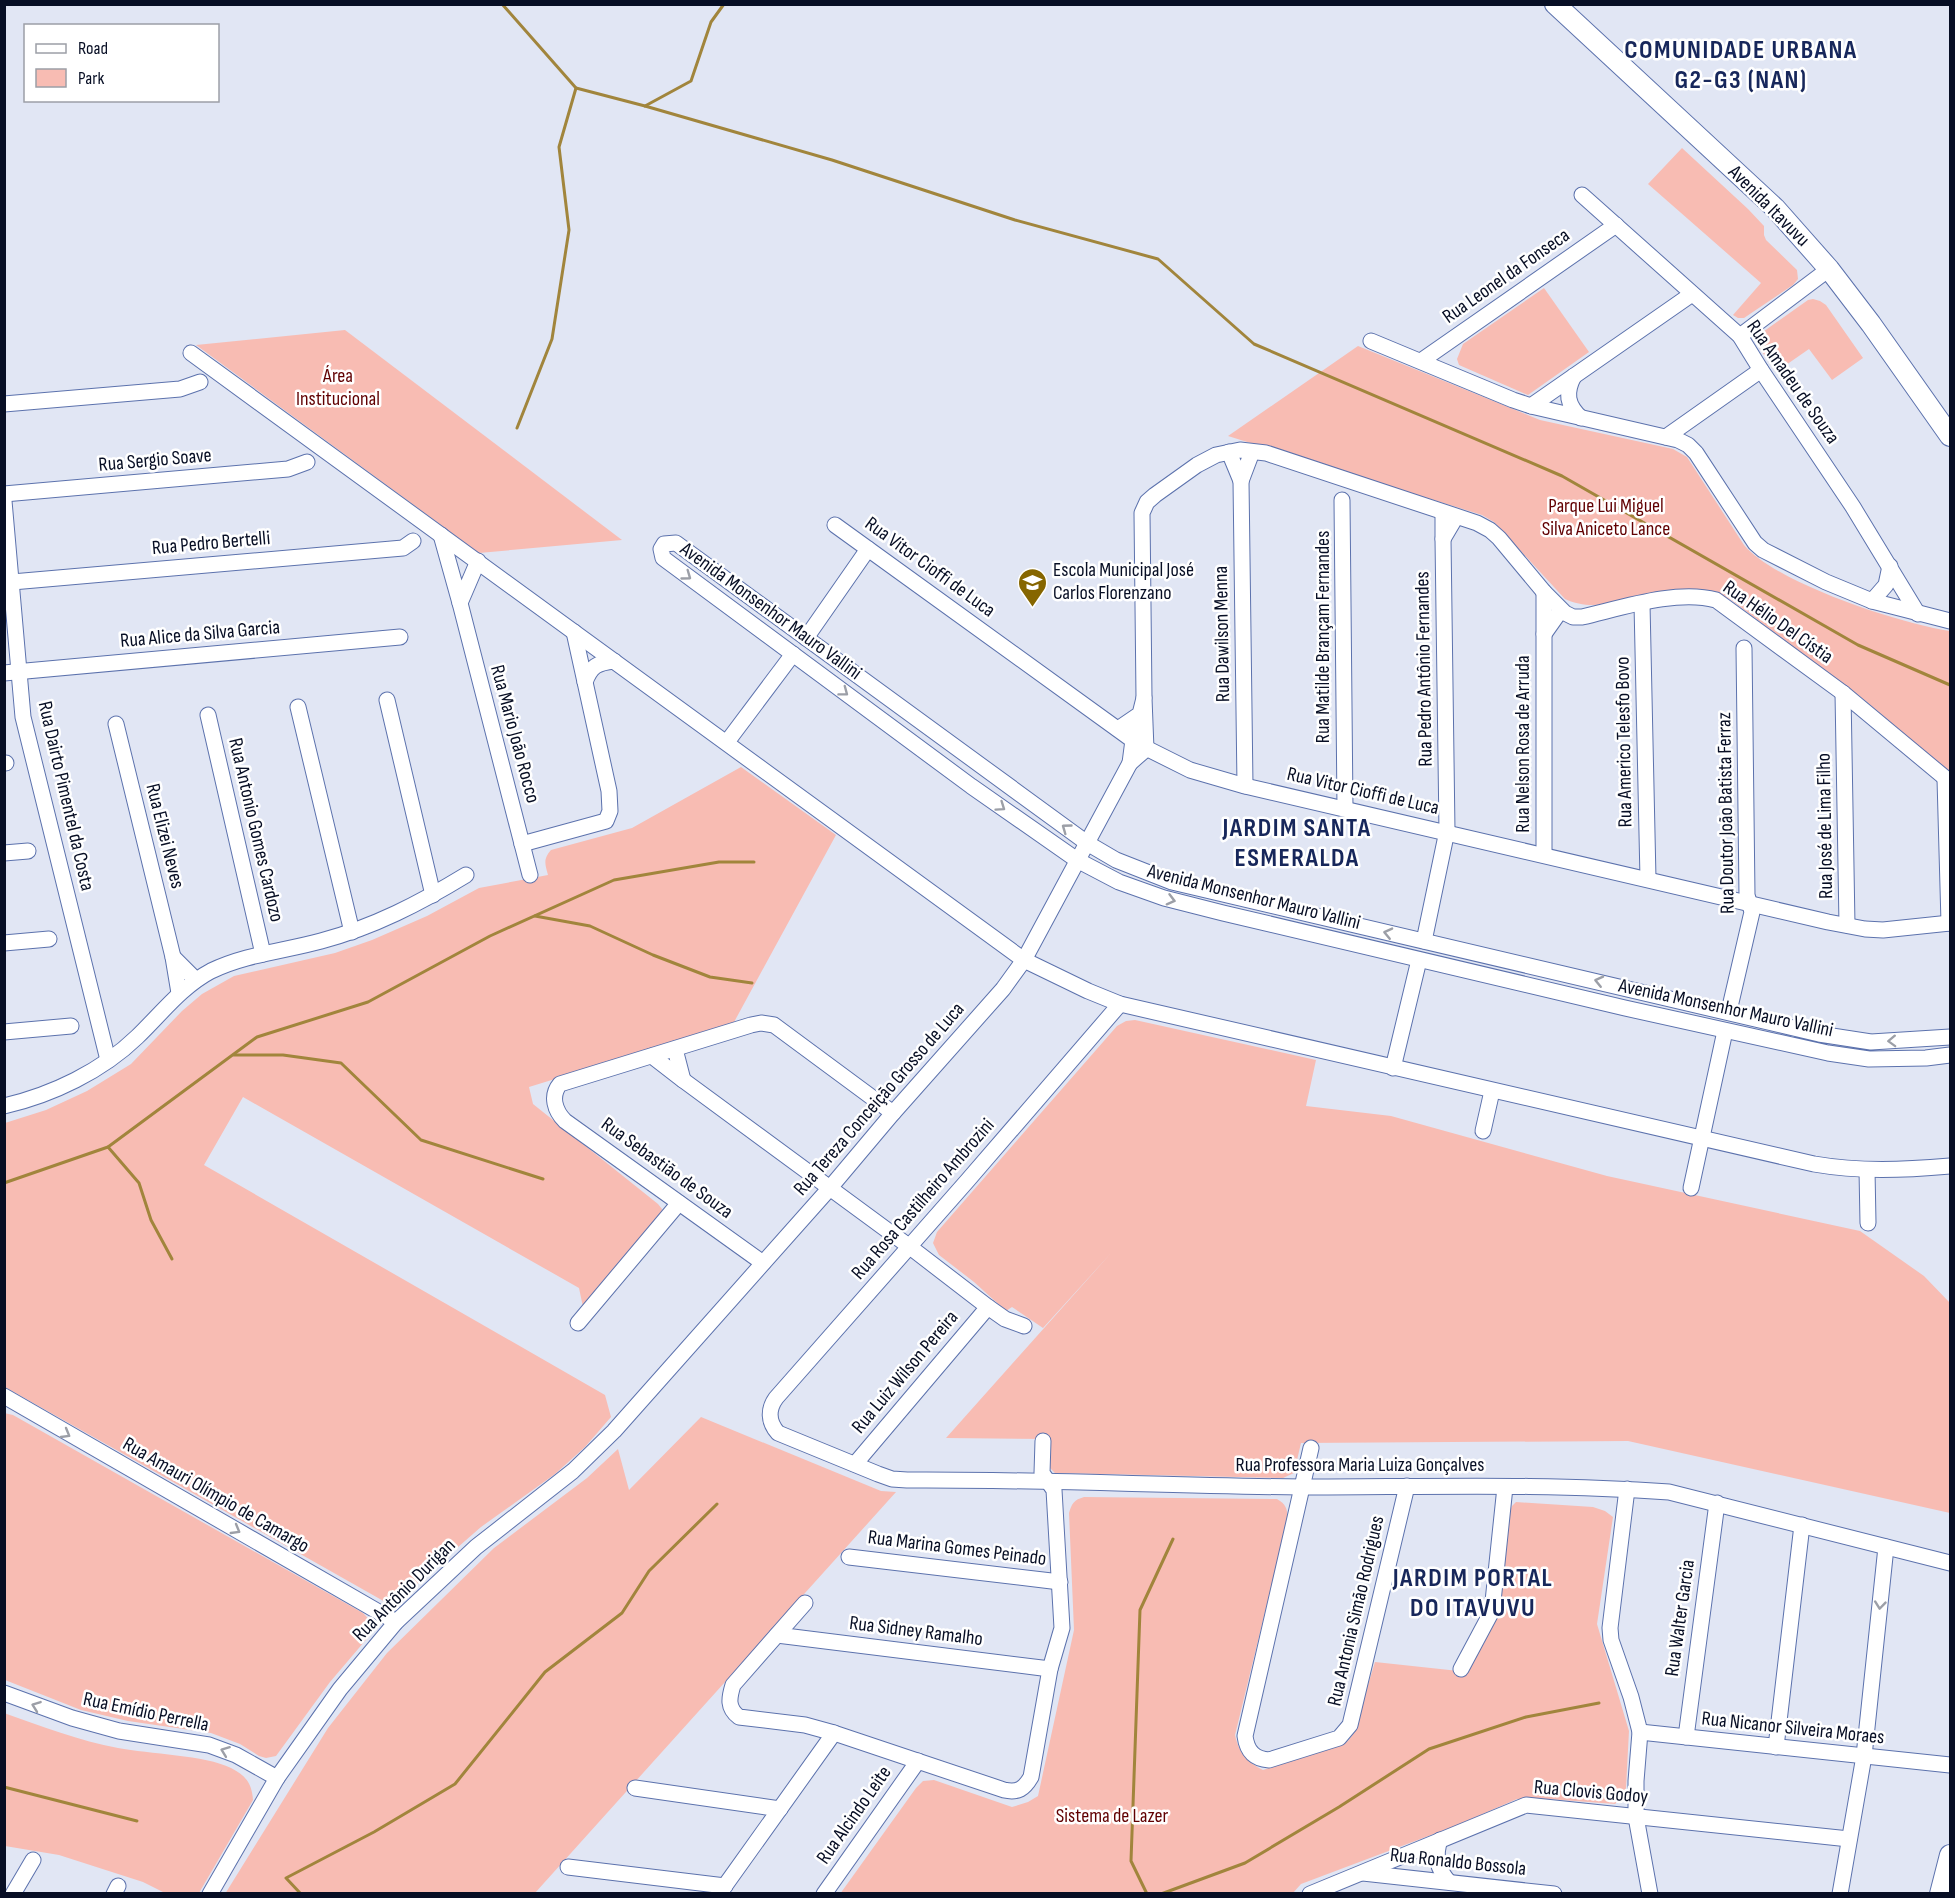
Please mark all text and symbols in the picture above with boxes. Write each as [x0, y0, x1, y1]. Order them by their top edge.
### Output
legend [24, 24, 219, 102]
district label: COMUNIDADE URBANA G2-G3 (NAN) [1624, 35, 1858, 96]
text: Road [78, 38, 108, 59]
text: Park [78, 68, 104, 89]
street label: Avenida Itavuvu [1723, 160, 1815, 252]
street label: Rua Leonel da Fonseca [1438, 223, 1574, 329]
street label: Rua Amadeu de Souza [1741, 316, 1845, 448]
park label: Área Institucional [296, 364, 380, 411]
street label: Rua Sergio Soave [97, 443, 213, 477]
park label: Parque Lui Miguel Silva Aniceto Lance [1542, 494, 1670, 541]
street label: Rua Vitor Cioffi de Luca [860, 512, 1000, 622]
street label: Rua Pedro Bertelli [151, 526, 271, 560]
street label: Rua Matilde Brançam Fernandes [1311, 531, 1335, 743]
street label: Avenida Monsenhor Mauro Vallini [675, 536, 866, 685]
place label: Escola Municipal José Carlos Florenzano [1053, 558, 1194, 605]
school or university icon: Escola Municipal José Carlos Florenzano [1016, 566, 1048, 608]
street label: Rua Dawilson Menna [1209, 566, 1235, 702]
one-way arrow [681, 569, 692, 580]
street label: Rua Pedro Antônio Fernandes [1410, 571, 1438, 767]
street label: Rua Hélio Del Cístia [1718, 575, 1838, 669]
street label: Rua Alice da Silva Garcia [119, 615, 281, 653]
street label: Rua Nelson Rosa de Arruda [1511, 655, 1535, 833]
street label: Rua Americo Telesfo Bovo [1611, 656, 1637, 828]
street label: Rua Mario João Rocco [485, 662, 545, 806]
one-way arrow [838, 684, 849, 695]
street label: Rua Dairto Pimentel da Costa [33, 699, 99, 893]
street label: Rua Doutor João Batista Ferraz [1712, 712, 1740, 914]
street label: Rua Antonio Gomes Cardozo [223, 736, 289, 924]
street label: Rua José de Lima Filho [1812, 753, 1838, 899]
street label: Rua Vitor Cioffi de Luca [1285, 762, 1441, 820]
street label: Rua Elizei Neves [140, 781, 190, 891]
one-way arrow [995, 800, 1006, 811]
district label: JARDIM SANTA ESMERALDA [1221, 813, 1372, 874]
one-way arrow [1062, 824, 1073, 835]
street label: Avenida Monsenhor Mauro Vallini [1144, 859, 1363, 935]
one-way arrow [1166, 893, 1176, 906]
one-way arrow [1384, 927, 1394, 940]
street label: Avenida Monsenhor Mauro Vallini [1616, 973, 1835, 1042]
one-way arrow [1594, 976, 1604, 989]
street label: Rua Tereza Conceição Grosso de Luca [789, 998, 969, 1200]
one-way arrow [1888, 1034, 1897, 1047]
street label: Rua Sebastião de Souza [596, 1112, 738, 1224]
street label: Rua Rosa Castilheiro Ambrozini [847, 1114, 999, 1284]
street label: Rua Luiz Wilson Pereira [847, 1306, 963, 1438]
one-way arrow [60, 1426, 71, 1438]
street label: Rua Amauri Olímpio de Camargo [119, 1432, 313, 1558]
street label: Rua Professora Maria Luiza Gonçalves [1236, 1453, 1485, 1477]
street label: Rua Antonia Simão Rodrigues [1322, 1514, 1390, 1708]
one-way arrow [230, 1523, 240, 1535]
street label: Rua Marina Gomes Peinado [866, 1525, 1048, 1571]
street label: Rua Antônio Durigan [348, 1534, 460, 1646]
street label: Rua Walter Garcia [1660, 1558, 1700, 1678]
district label: JARDIM PORTAL DO ITAVUVU [1392, 1563, 1553, 1624]
one-way arrow [1874, 1600, 1887, 1610]
street label: Rua Sidney Ramalho [848, 1611, 984, 1651]
street label: Rua Emídio Perrella [81, 1687, 211, 1737]
one-way arrow [31, 1700, 42, 1713]
street label: Rua Nicanor Silveira Moraes [1700, 1706, 1886, 1750]
one-way arrow [220, 1746, 231, 1759]
street label: Rua Alcindo Leite [811, 1761, 897, 1869]
street label: Rua Clovis Godoy [1533, 1775, 1649, 1809]
park label: Sistema de Lazer [1056, 1804, 1169, 1828]
street label: Rua Ronaldo Bossola [1389, 1843, 1527, 1881]

